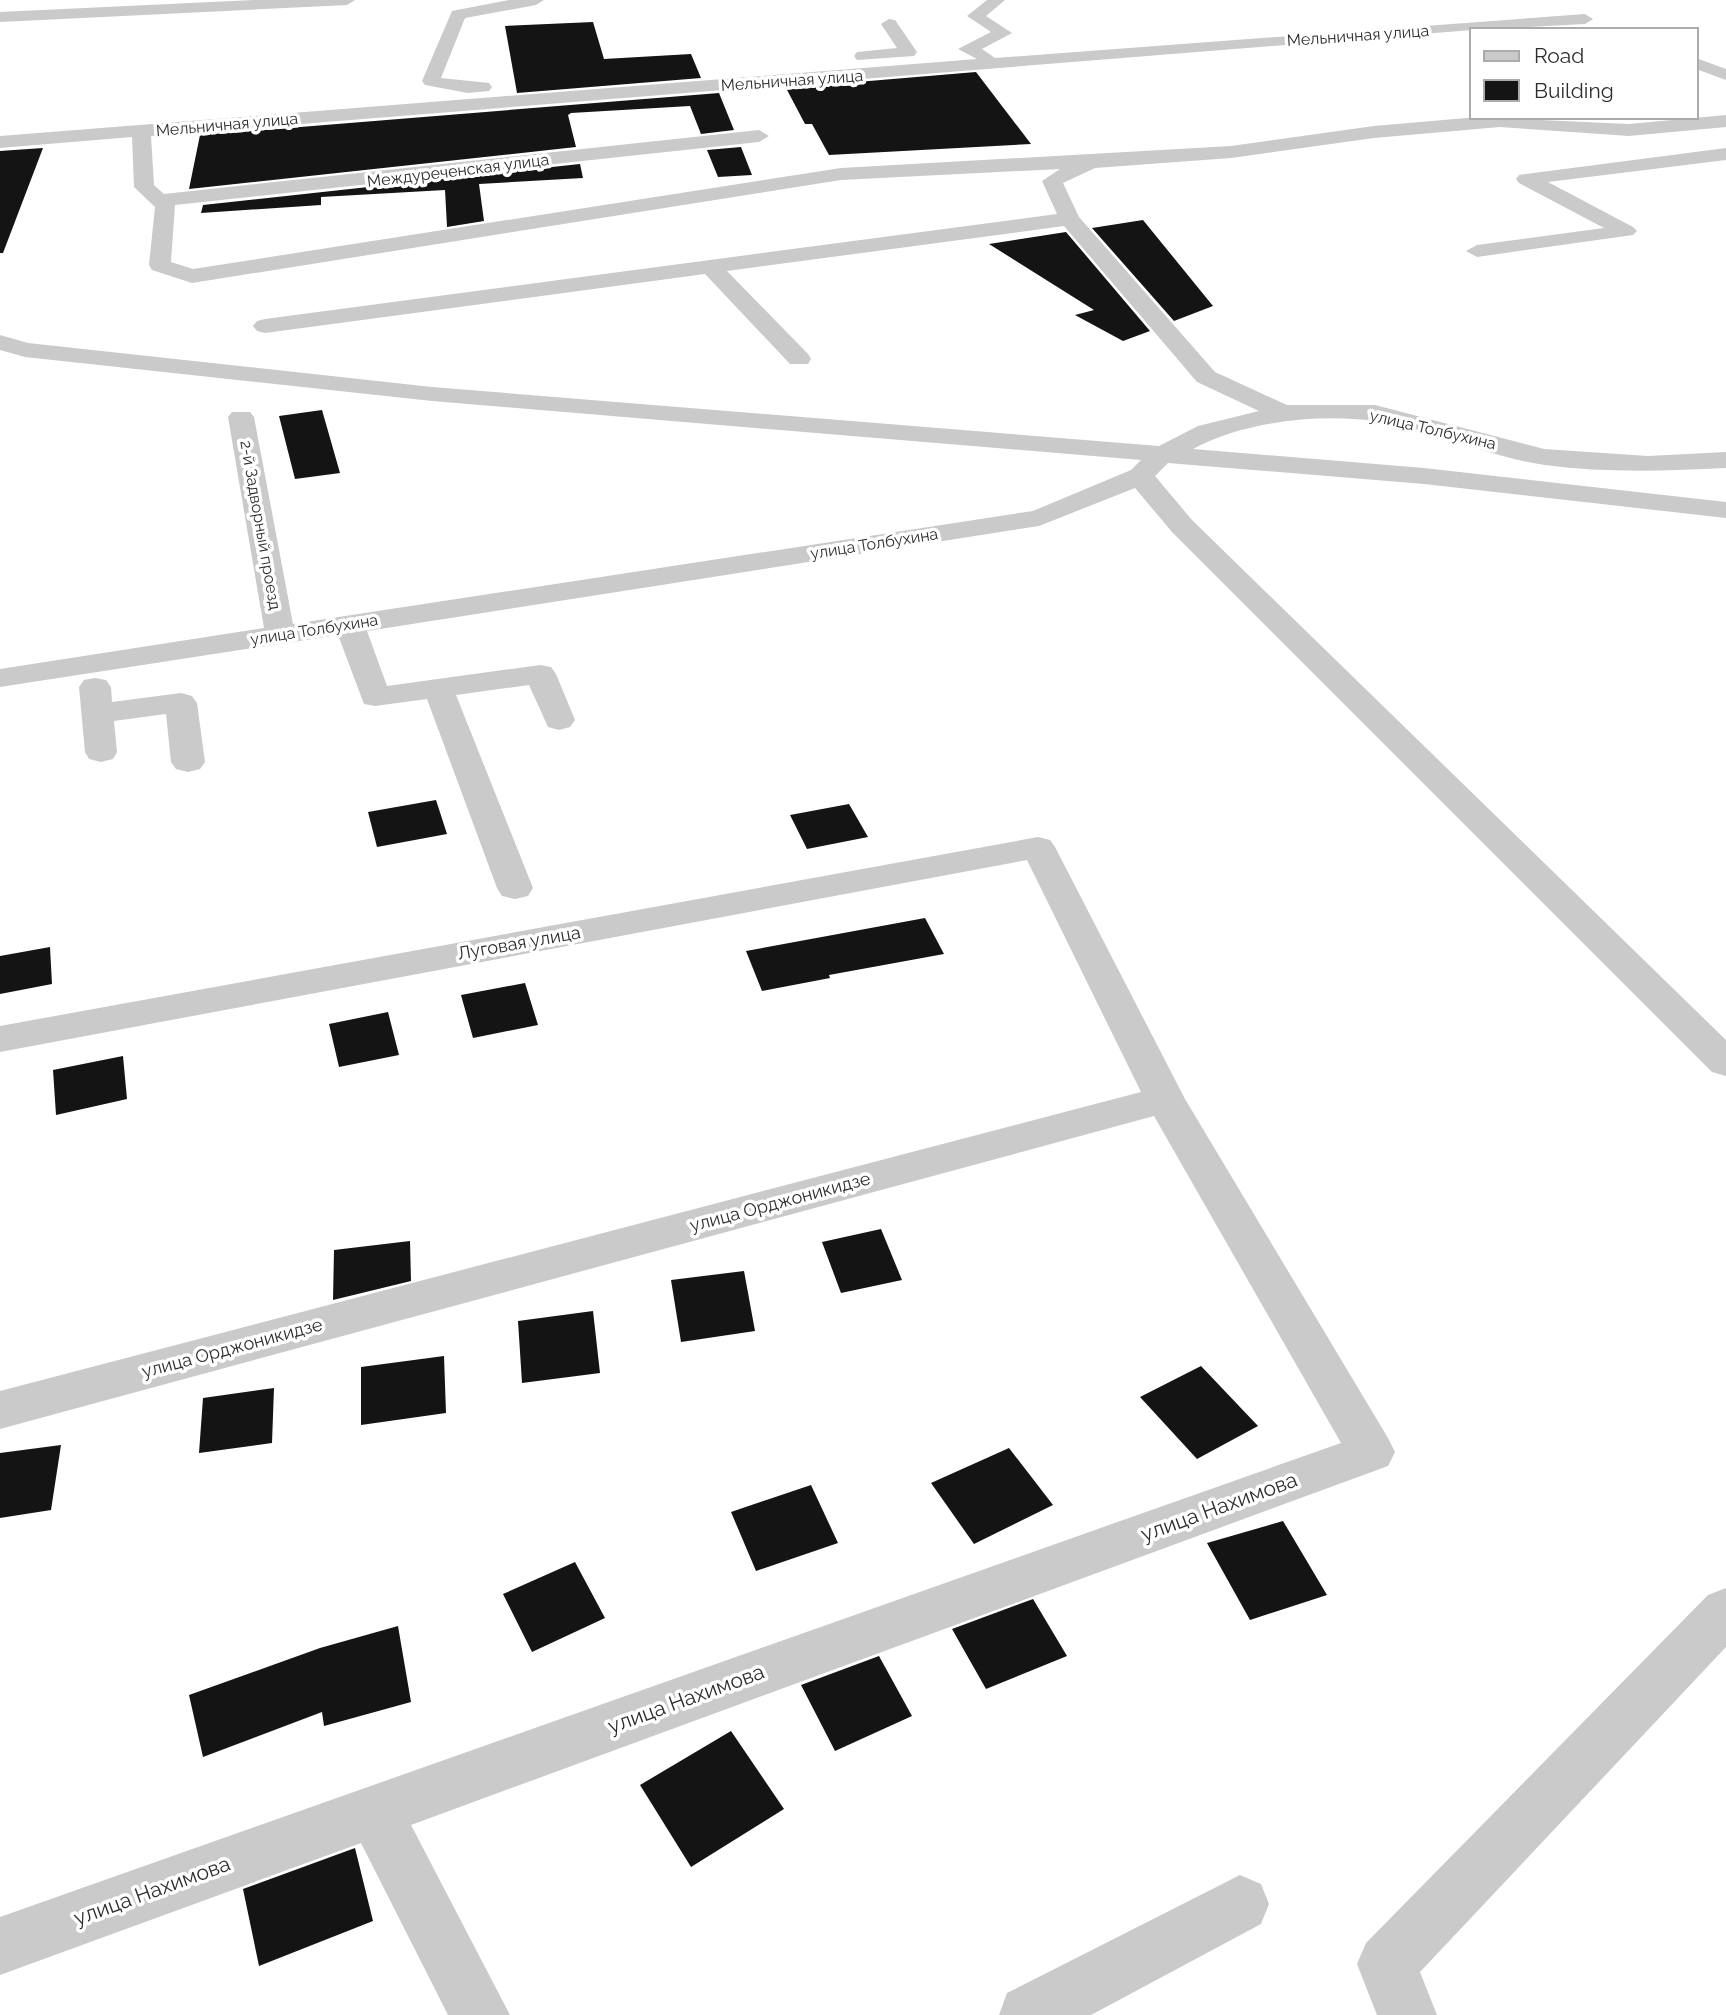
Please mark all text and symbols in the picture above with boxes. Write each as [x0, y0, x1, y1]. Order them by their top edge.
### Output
street label: Мельничная улица [1286, 21, 1430, 50]
legend [1470, 28, 1698, 119]
text: Road [1534, 43, 1584, 68]
street label: Мельничная улица [720, 66, 864, 95]
text: Building [1534, 78, 1614, 103]
street label: Мельничная улица [155, 109, 299, 140]
street label: Междуреченская улица [366, 150, 550, 191]
street label: улица Толбухина [1368, 406, 1498, 453]
street label: 2-й Задворный проезд [236, 439, 285, 611]
street label: улица Толбухина [809, 524, 939, 563]
street label: улица Толбухина [249, 610, 379, 649]
street label: Луговая улица [456, 921, 582, 964]
street label: улица Орджоникидзе [687, 1167, 873, 1236]
street label: улица Орджоникидзе [139, 1313, 325, 1382]
street label: улица Нахимова [1137, 1467, 1300, 1546]
street label: улица Нахимова [604, 1659, 767, 1738]
street label: улица Нахимова [70, 1851, 233, 1930]

